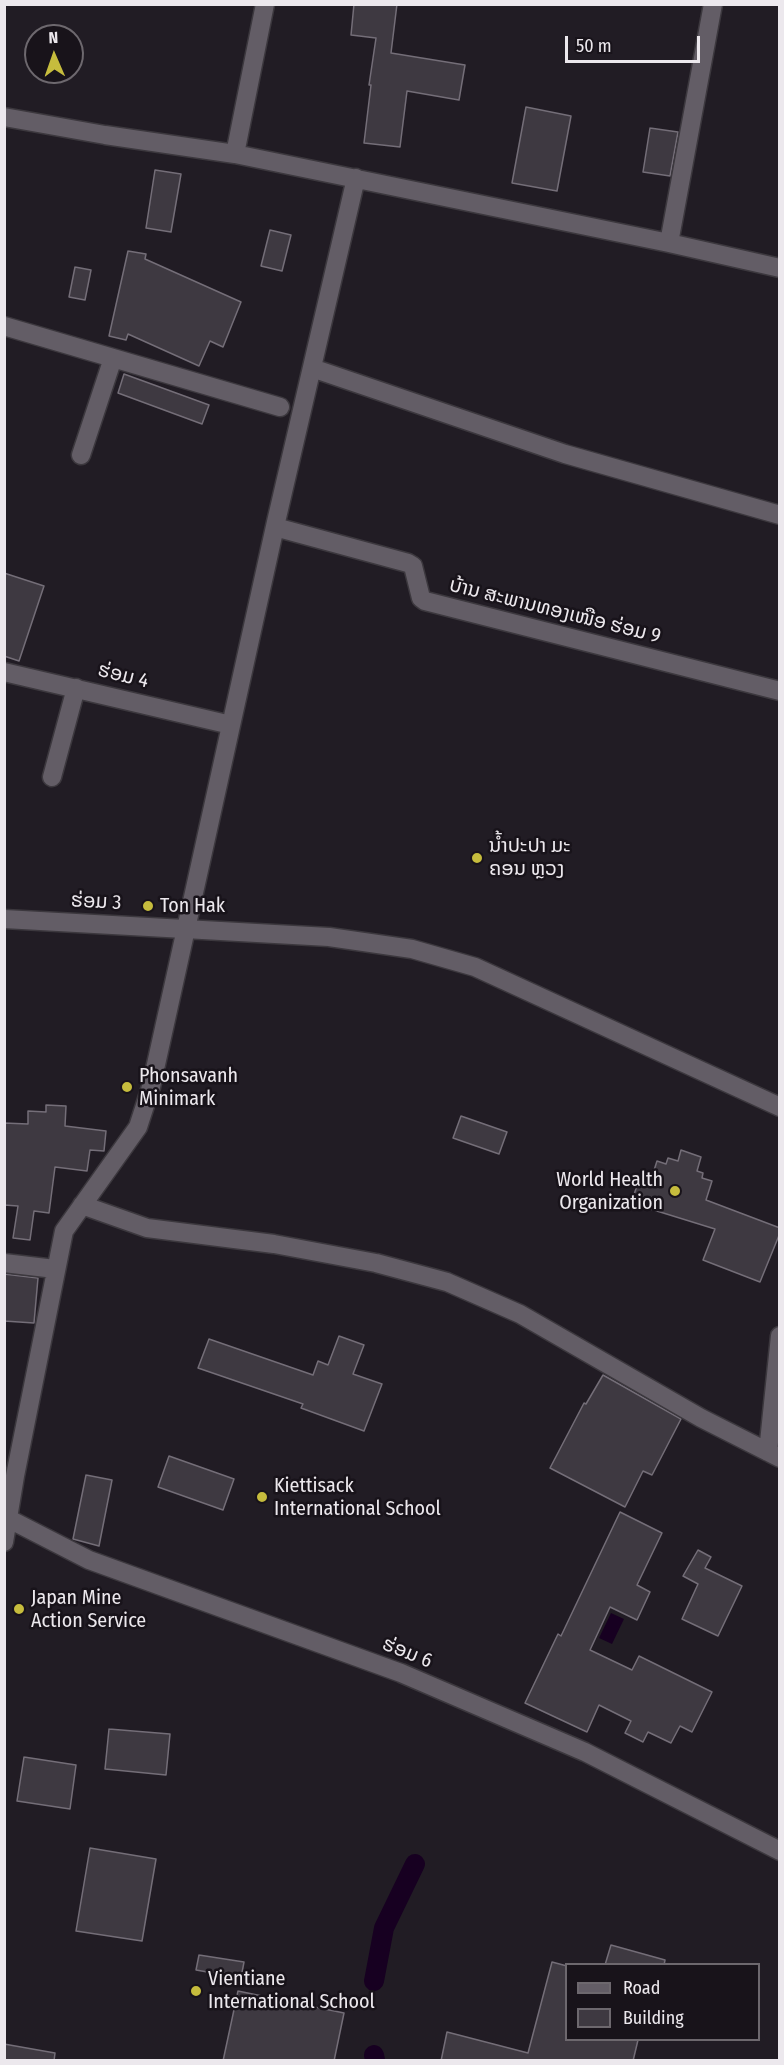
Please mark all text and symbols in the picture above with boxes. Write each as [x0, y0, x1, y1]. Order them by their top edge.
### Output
north arrow [24, 24, 84, 84]
scale bar [568, 24, 703, 62]
text: N [48, 28, 59, 47]
text: 50 m [576, 35, 612, 57]
street label: ບ້ານ ສະພານທອງເໜືອ ຮ່ອມ 9 [447, 573, 663, 649]
street label: ຮ່ອມ 4 [95, 658, 151, 694]
place label: ນ້ຳປະປາ ມະ ຄອນ ຫຼວງ [489, 834, 571, 881]
marker: ນ້ຳປະປາ ມະ ຄອນ ຫຼວງ [470, 851, 484, 865]
street label: ຮ່ອມ 3 [70, 889, 122, 915]
place label: Ton Hak [160, 894, 225, 918]
marker: Ton Hak [141, 899, 155, 913]
place label: Phonsavanh Minimark [139, 1064, 238, 1111]
marker: Phonsavanh Minimark [120, 1080, 134, 1094]
place label: World Health Organization [556, 1168, 663, 1215]
marker: World Health Organization [668, 1184, 682, 1198]
place label: Kiettisack International School [274, 1474, 441, 1521]
marker: Kiettisack International School [255, 1490, 269, 1504]
place label: Japan Mine Action Service [31, 1586, 146, 1633]
marker: Japan Mine Action Service [12, 1602, 26, 1616]
street label: ຮ່ອມ 6 [379, 1632, 435, 1674]
legend [565, 1963, 760, 2041]
place label: Vientiane International School [208, 1967, 375, 2014]
text: Road [623, 1977, 660, 1999]
marker: Vientiane International School [189, 1984, 203, 1998]
text: Building [623, 2007, 684, 2029]

